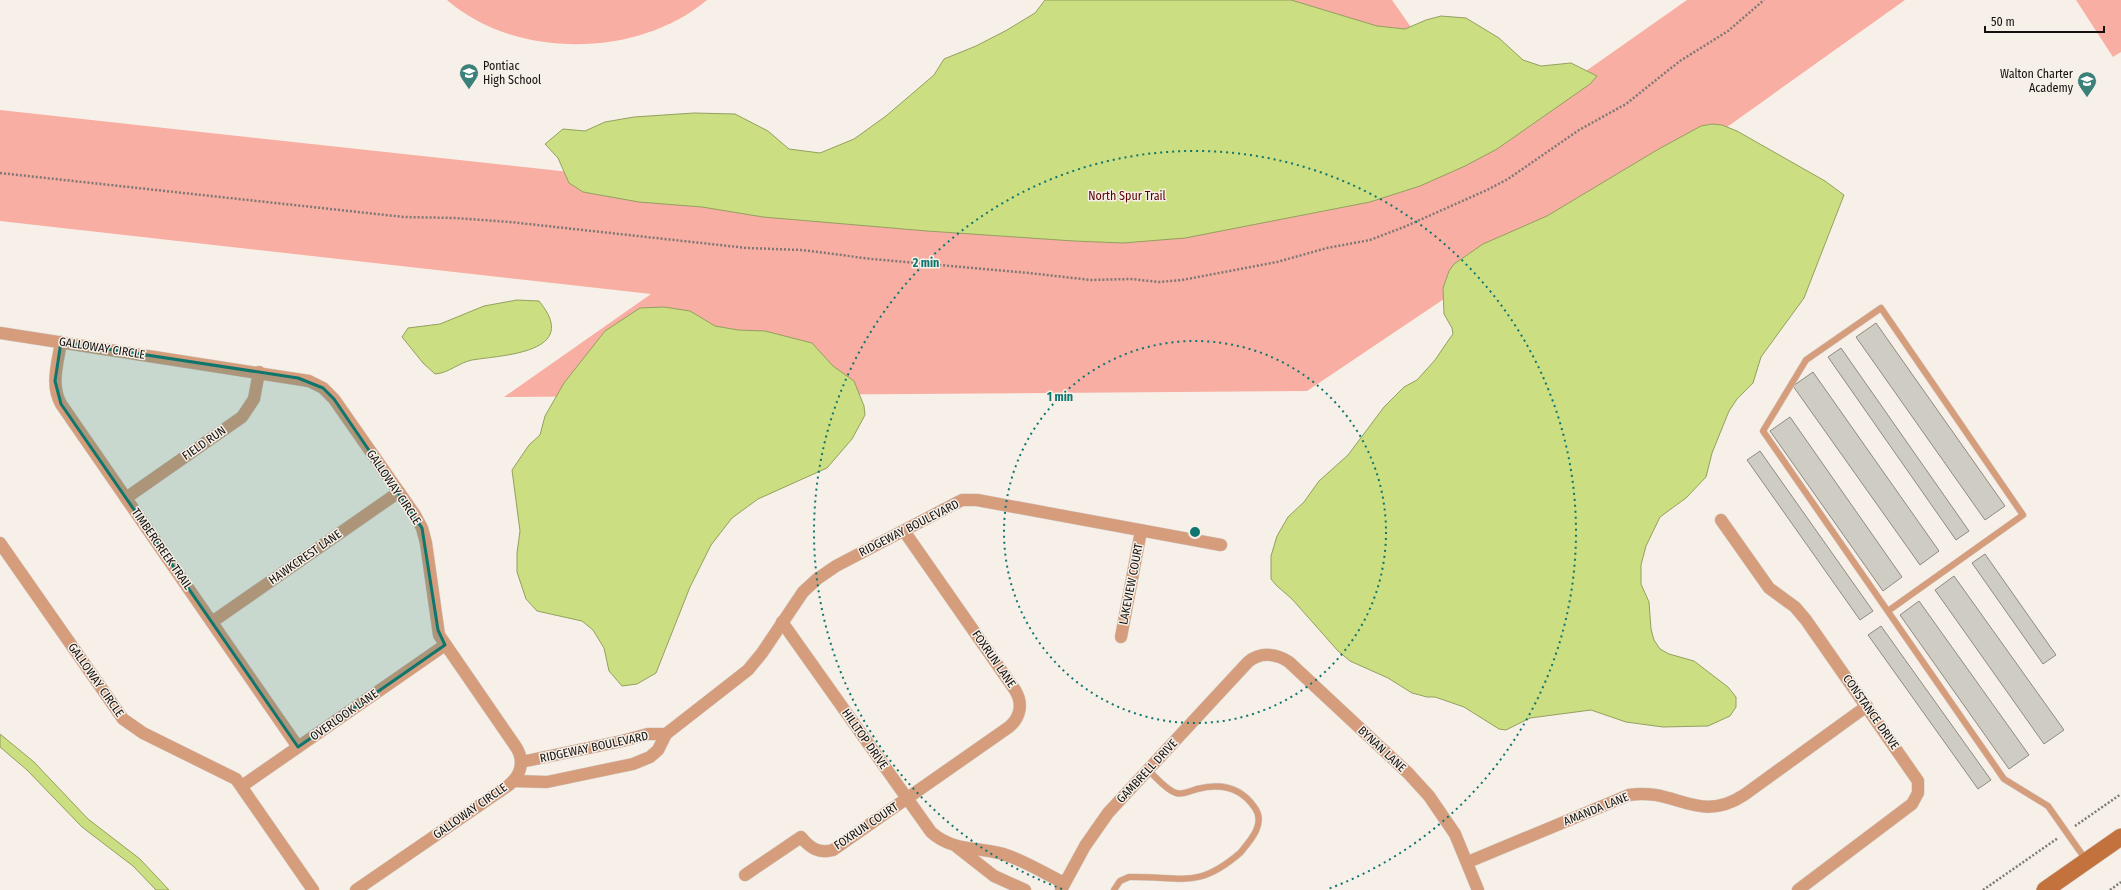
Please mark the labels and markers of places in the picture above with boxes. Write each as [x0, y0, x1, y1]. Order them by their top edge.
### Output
place label: Pontiac High School [483, 59, 541, 87]
school or university icon: Pontiac High School [458, 62, 480, 90]
place label: Walton Charter Academy [2000, 67, 2074, 95]
school or university icon: Walton Charter Academy [2076, 70, 2098, 98]
centre of rings [1188, 525, 1202, 539]

